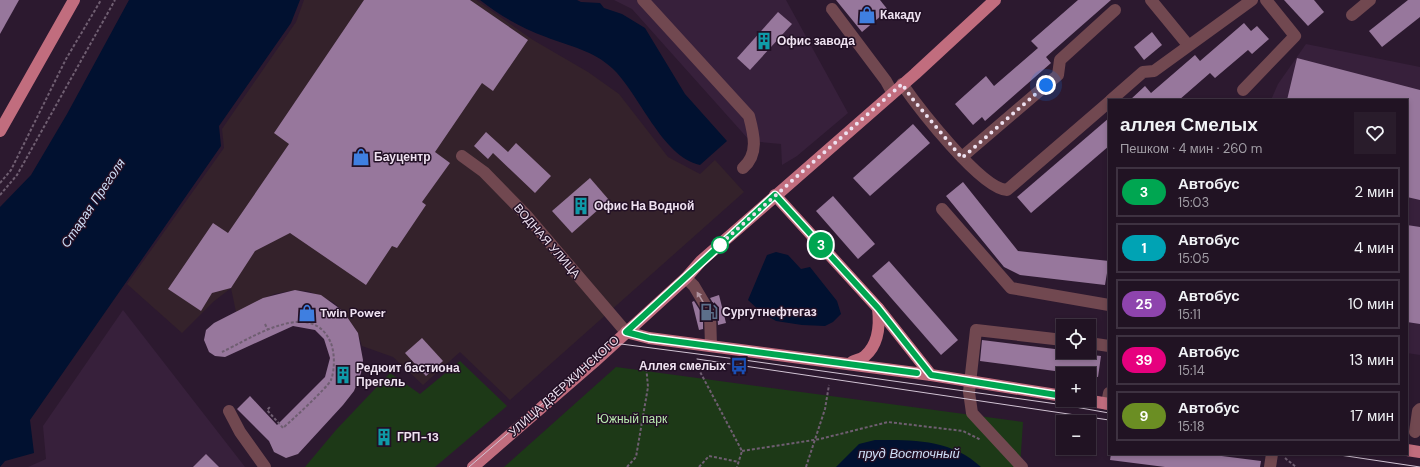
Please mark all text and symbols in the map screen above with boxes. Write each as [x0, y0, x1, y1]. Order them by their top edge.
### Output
shop icon: Какаду [857, 5, 877, 25]
place label: Какаду [880, 7, 922, 23]
building icon: Офис завода [754, 31, 774, 51]
place label: Офис завода [777, 33, 855, 49]
your location [1036, 75, 1056, 95]
text: аллея Смелых [1120, 112, 1258, 137]
button: heart [1354, 112, 1396, 154]
text: Пешком · 4 мин · 260 m [1120, 140, 1262, 157]
shop icon: Бауцентр [351, 147, 371, 167]
place label: Бауцентр [374, 149, 430, 165]
water label: Старая Преголя [57, 155, 129, 251]
text: Автобус [1178, 174, 1240, 194]
text: 2 мин [1354, 182, 1394, 202]
text: 3 [1140, 183, 1148, 201]
text: 15:03 [1178, 194, 1209, 211]
building icon: Офис На Водной [571, 196, 591, 216]
place label: Офис На Водной [594, 198, 694, 214]
street label: ВОДНАЯ УЛИЦА [510, 200, 584, 282]
text: Автобус [1178, 230, 1240, 250]
line badge: 3 [808, 232, 834, 258]
unlabelled marker [711, 236, 729, 254]
text: 3 [817, 236, 825, 254]
text: 4 мин [1354, 238, 1394, 258]
text: 1 [1141, 239, 1147, 257]
text: 15:05 [1178, 250, 1209, 267]
text: Автобус [1178, 286, 1240, 306]
one-way arrow [697, 291, 704, 303]
text: 10 мин [1348, 294, 1394, 314]
text: 25 [1136, 295, 1152, 313]
fuel station icon: Сургутнефтегаз [699, 302, 719, 322]
shop icon: Twin Power [297, 303, 317, 323]
place label: Сургутнефтегаз [722, 304, 817, 320]
place label: Twin Power [320, 305, 386, 321]
text: 15:11 [1178, 306, 1201, 323]
map controls [1056, 319, 1096, 455]
button: locate [1056, 319, 1096, 359]
street label: УЛИЦА ДЗЕРЖИНСКОГО [505, 332, 623, 440]
text: Автобус [1178, 342, 1240, 362]
text: 13 мин [1349, 350, 1394, 370]
text: 39 [1136, 351, 1153, 369]
bus stop icon: Аллея смелых [729, 356, 749, 376]
place label: Аллея смелых [639, 358, 726, 374]
place label: Редюит бастиона Прегель [356, 360, 460, 390]
text: 15:14 [1178, 362, 1205, 379]
building icon: Редюит бастиона Прегель [333, 365, 353, 385]
button: + [1056, 367, 1096, 407]
text: Автобус [1178, 398, 1240, 418]
text: 17 мин [1350, 406, 1394, 426]
text: 9 [1140, 407, 1148, 425]
park label: Южный парк [597, 411, 668, 427]
button: − [1056, 415, 1096, 455]
text: 15:18 [1178, 418, 1205, 435]
building icon: ГРП-13 [374, 427, 394, 447]
place label: ГРП-13 [397, 429, 439, 445]
water label: пруд Восточный [858, 445, 960, 462]

